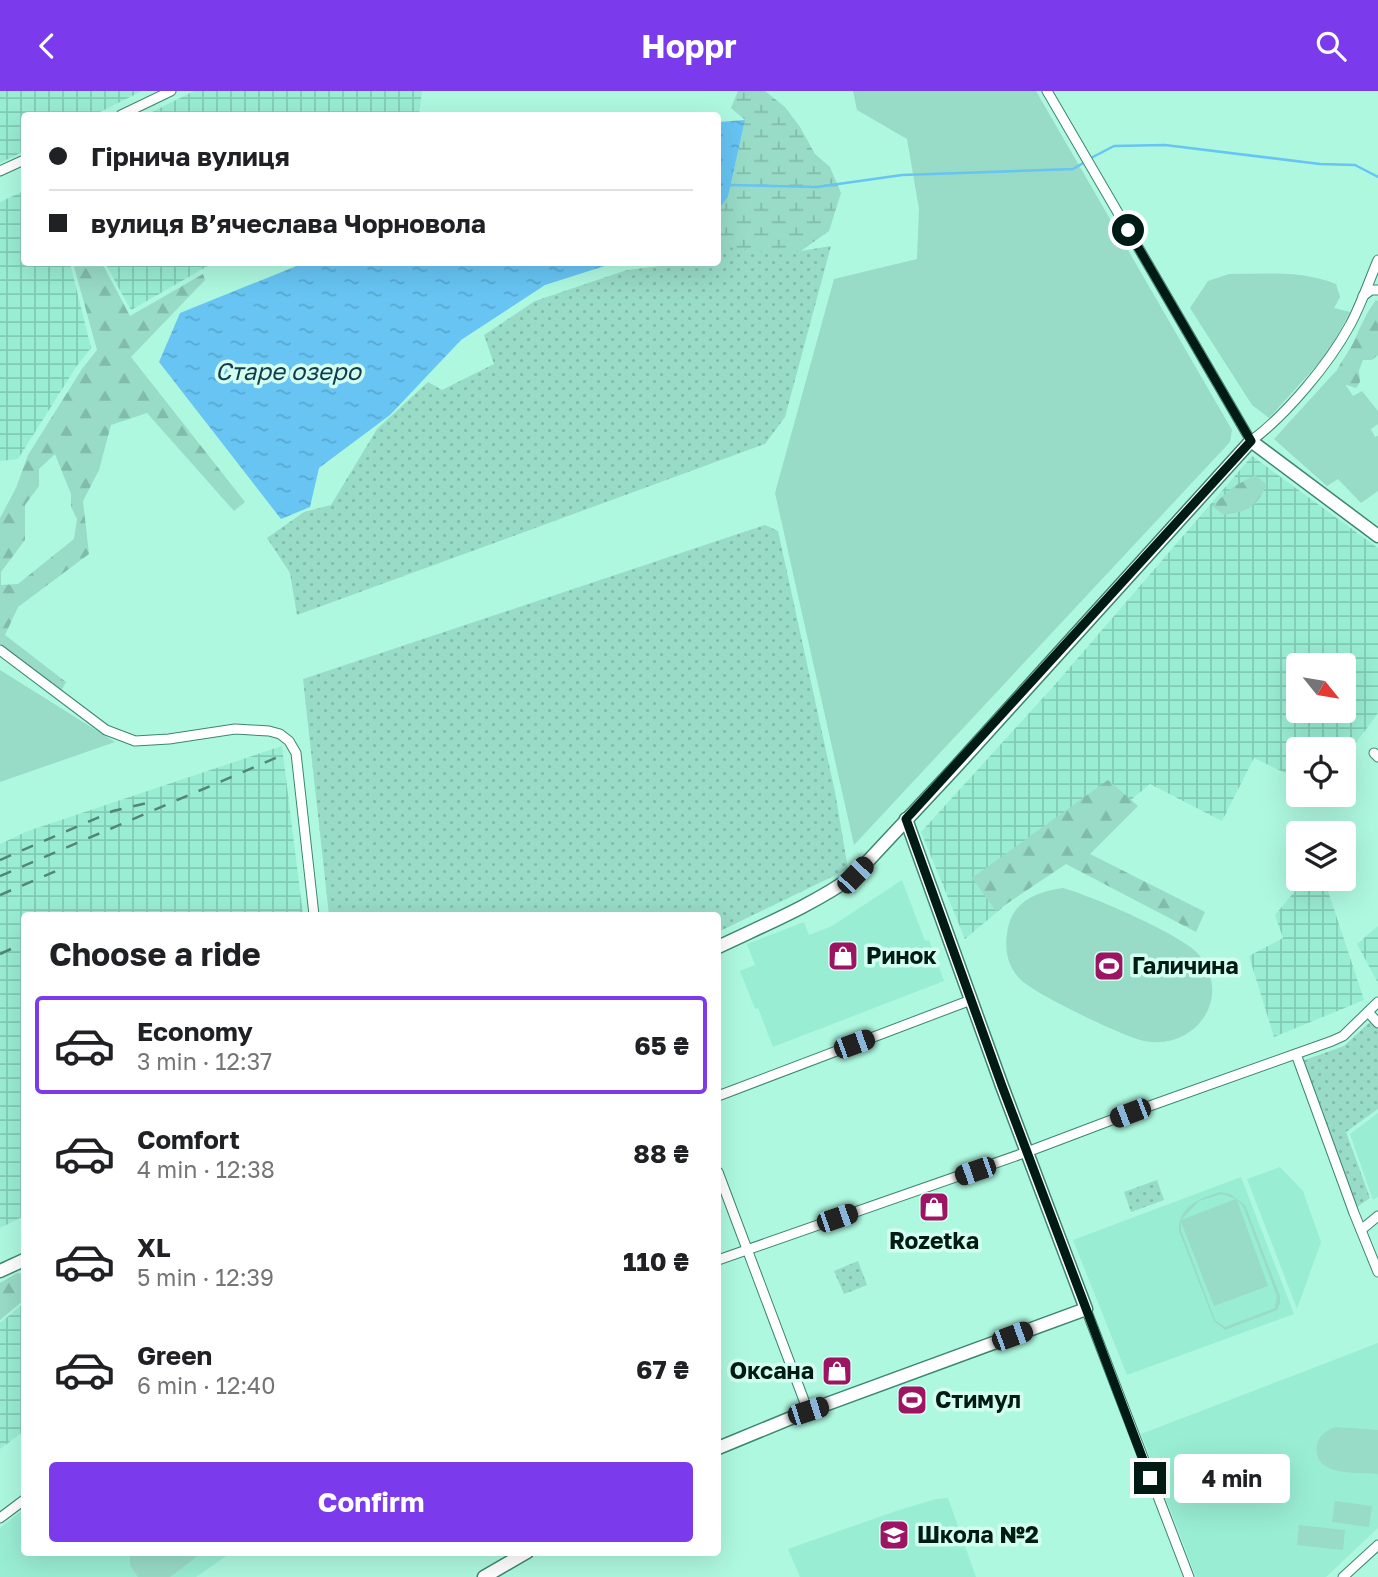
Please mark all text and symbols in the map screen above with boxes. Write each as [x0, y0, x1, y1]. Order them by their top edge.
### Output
icon: back [28, 27, 66, 65]
text: Hoppr [641, 27, 737, 65]
icon: search [1312, 27, 1350, 65]
text: Гірнича вулиця [91, 141, 290, 172]
text: вулиця Вʼячеслава Чорновола [91, 208, 486, 239]
route start [1112, 214, 1144, 246]
water label: Старе озеро [215, 356, 363, 385]
north arrow [1286, 653, 1356, 723]
map controls [1286, 653, 1356, 891]
button: locate [1286, 737, 1356, 807]
button: layers [1286, 821, 1356, 891]
car [833, 853, 878, 897]
text: Choose a ride [49, 935, 261, 973]
shop icon: Ринок [826, 939, 860, 973]
place label: Ринок [866, 941, 937, 969]
sports icon: Галичина [1092, 949, 1126, 983]
place label: Галичина [1132, 951, 1239, 979]
icon: car [53, 1014, 116, 1077]
text: Economy [137, 1016, 253, 1047]
car [831, 1027, 878, 1061]
text: 65 ₴ [634, 1030, 689, 1061]
text: 3 min · 12:37 [137, 1047, 272, 1075]
car [1107, 1096, 1154, 1130]
icon: car [53, 1122, 116, 1185]
text: Comfort [137, 1124, 240, 1155]
text: 88 ₴ [633, 1138, 689, 1169]
car [952, 1154, 999, 1188]
text: 4 min · 12:38 [137, 1155, 275, 1183]
shop icon: Rozetka [917, 1190, 951, 1224]
car [814, 1201, 861, 1235]
place label: Rozetka [889, 1226, 979, 1254]
icon: car [53, 1230, 116, 1293]
text: XL [137, 1232, 171, 1263]
text: 110 ₴ [623, 1246, 689, 1277]
text: 5 min · 12:39 [137, 1263, 274, 1291]
car [989, 1319, 1036, 1353]
icon: car [53, 1338, 116, 1401]
text: Green [137, 1340, 212, 1371]
text: 67 ₴ [636, 1354, 689, 1385]
shop icon: Оксана [820, 1354, 854, 1388]
place label: Оксана [729, 1356, 814, 1384]
text: 6 min · 12:40 [137, 1371, 275, 1399]
sports icon: Стимул [895, 1383, 929, 1417]
place label: Стимул [935, 1385, 1021, 1413]
car [785, 1395, 832, 1427]
callout: 4 min [1174, 1453, 1290, 1503]
button: Confirm [49, 1462, 693, 1542]
route end [1134, 1462, 1166, 1494]
text: 4 min [1202, 1464, 1262, 1492]
school or university icon: Школа №2 [877, 1518, 911, 1552]
place label: Школа №2 [917, 1520, 1039, 1548]

